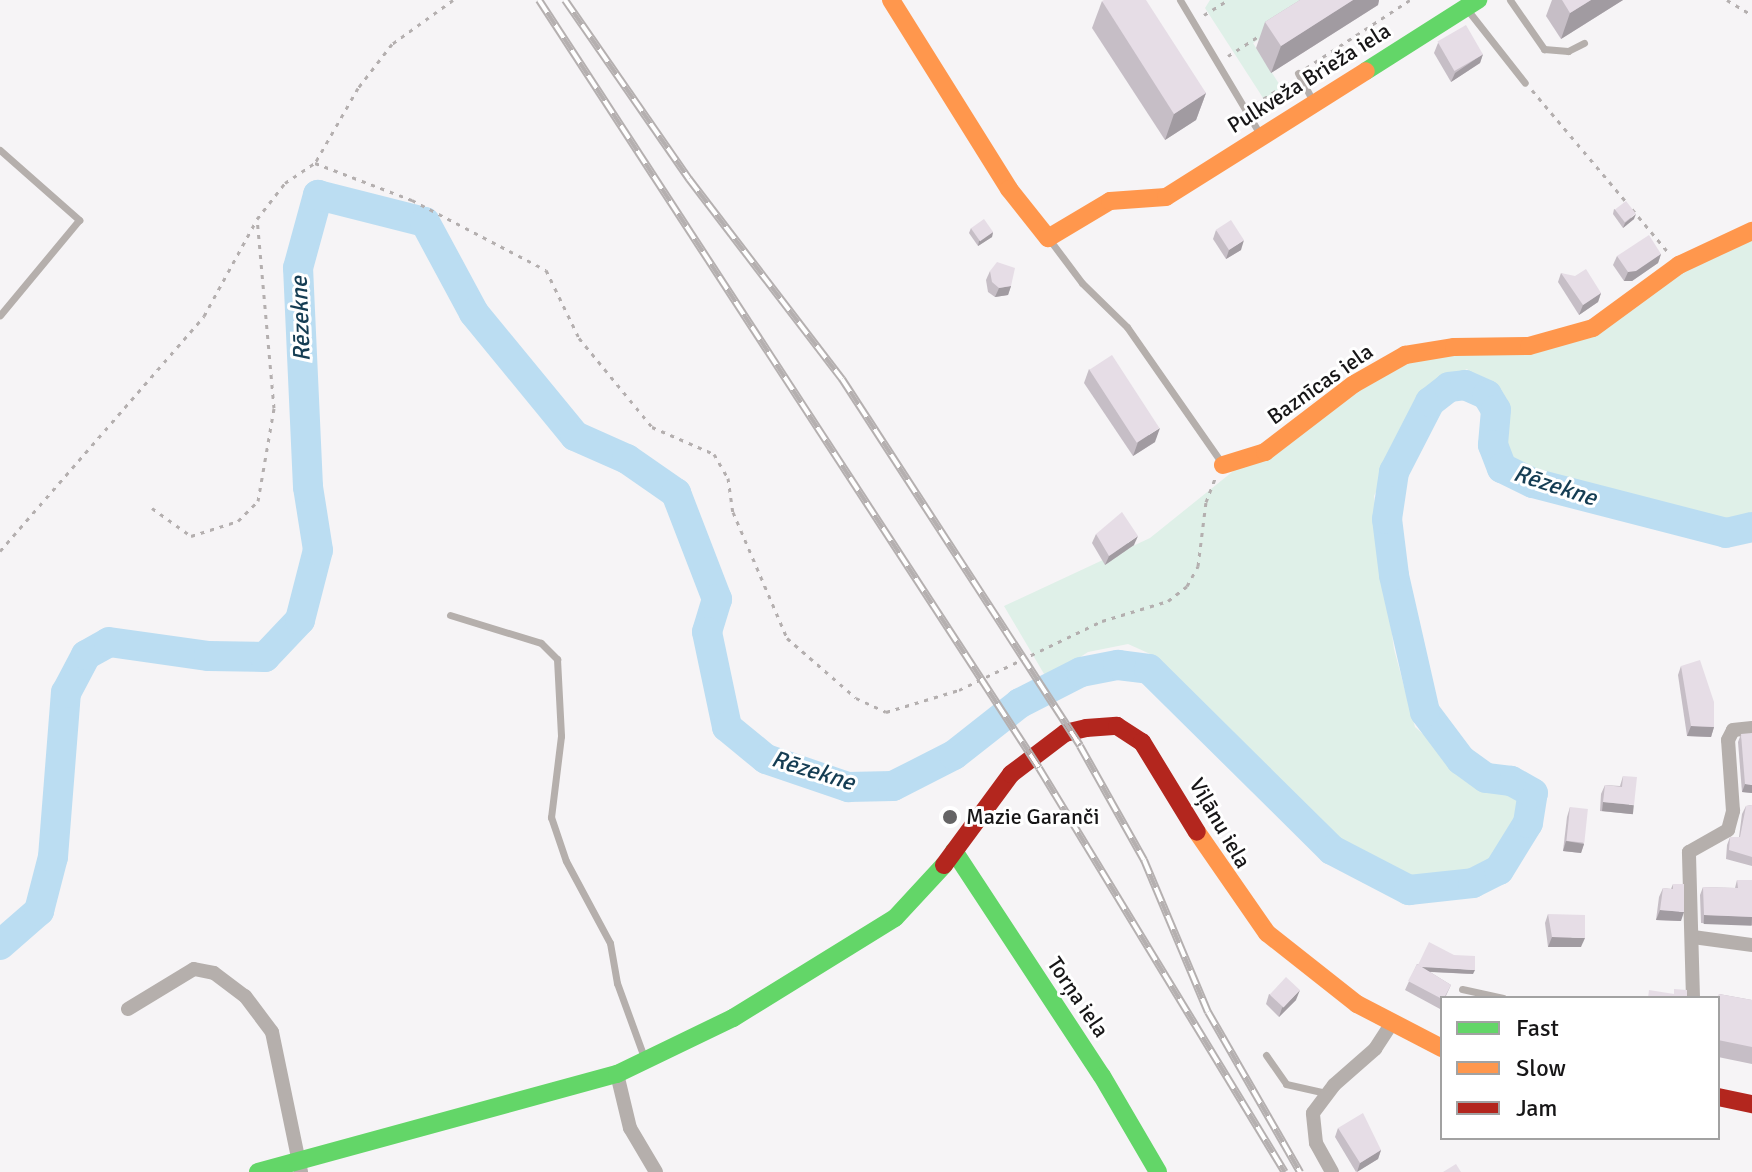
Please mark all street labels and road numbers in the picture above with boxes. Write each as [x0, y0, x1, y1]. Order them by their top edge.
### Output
street label: Pulkveža Brieža iela [1223, 17, 1395, 139]
street label: Baznīcas iela [1262, 338, 1378, 430]
street label: Viļānu iela [1184, 773, 1256, 873]
street label: Torņa iela [1042, 952, 1114, 1042]

